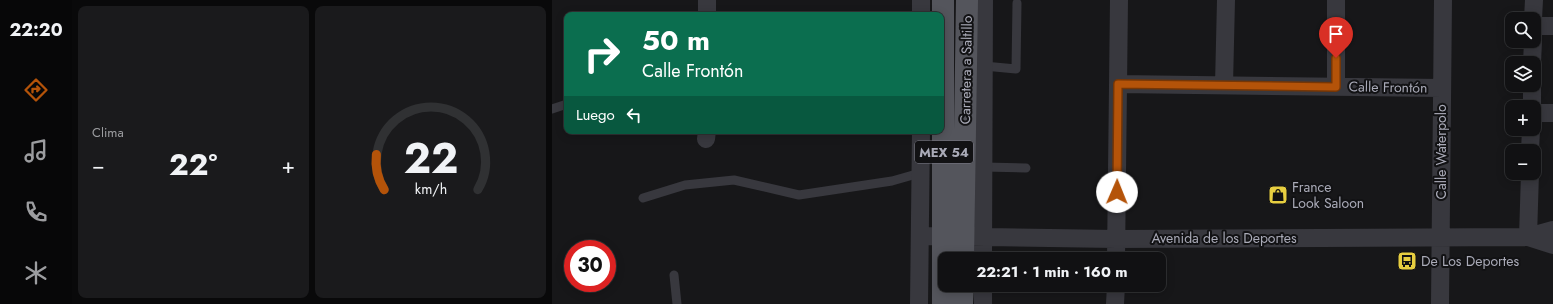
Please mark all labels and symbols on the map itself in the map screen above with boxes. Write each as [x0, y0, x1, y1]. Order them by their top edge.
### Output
street label: Carretera a Saltillo [955, 15, 977, 125]
pin [1319, 17, 1353, 58]
street label: Calle Frontón [1348, 76, 1428, 98]
street label: Calle Waterpolo [1431, 104, 1451, 200]
road number: MEX 54 [915, 141, 973, 163]
position arrow [1096, 171, 1138, 213]
place label: France Look Saloon [1292, 177, 1364, 213]
shop icon: France Look Saloon [1267, 184, 1289, 206]
street label: Avenida de los Deportes [1151, 228, 1297, 248]
speed limit sign: 30 [564, 240, 616, 292]
bus stop icon: De Los Deportes [1396, 250, 1418, 272]
place label: De Los Deportes [1421, 251, 1519, 271]

